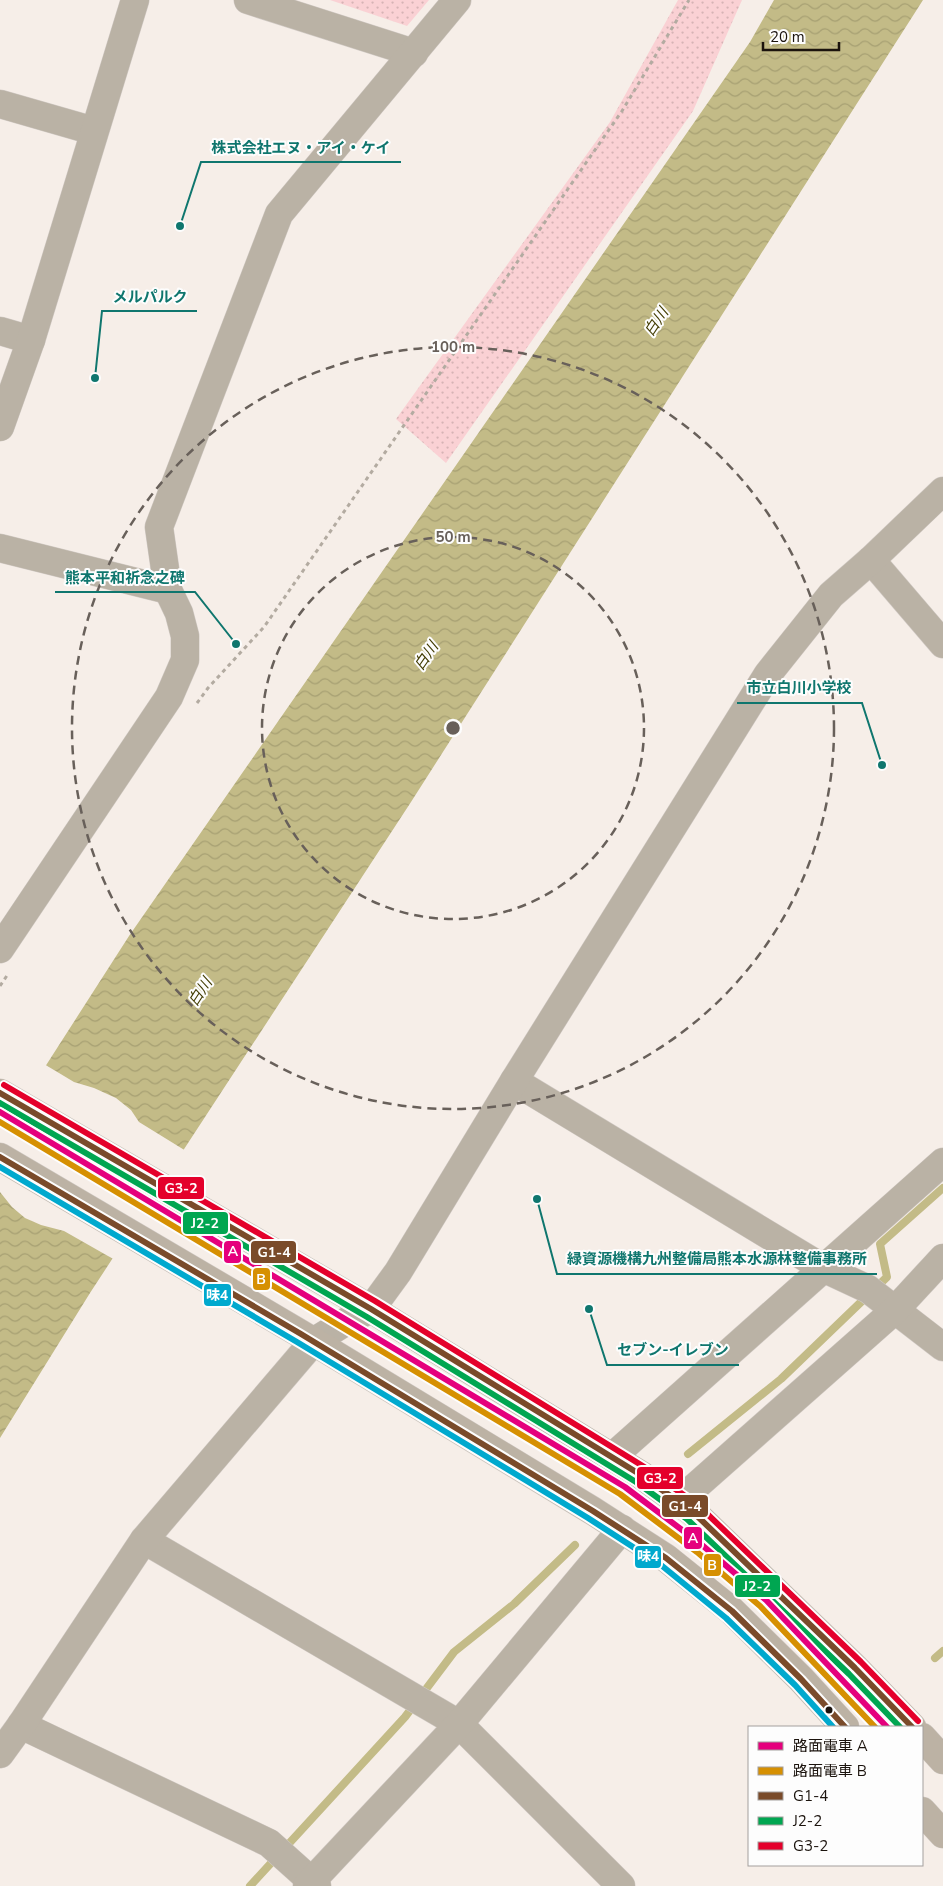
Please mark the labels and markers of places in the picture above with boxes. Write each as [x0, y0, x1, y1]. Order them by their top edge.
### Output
callout: 株式会社エヌ・アイ・ケイ [201, 132, 401, 162]
callout: メルパルク [102, 281, 197, 311]
callout: 熊本平和祈念之碑 [55, 562, 195, 592]
callout: 市立白川小学校 [737, 673, 862, 703]
centre of rings [444, 719, 462, 737]
callout: 緑資源機構九州整備局熊本水源林整備事務所 [557, 1244, 877, 1274]
callout: セブン-イレブン [607, 1335, 739, 1365]
unlabelled marker [824, 1705, 834, 1715]

